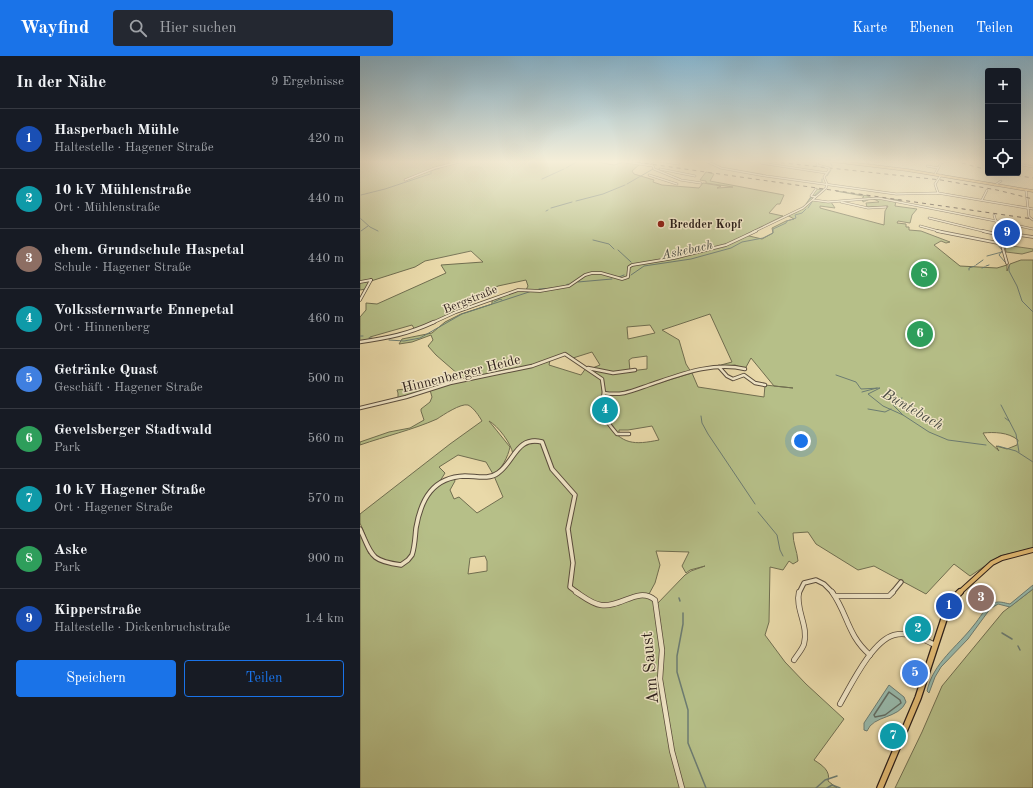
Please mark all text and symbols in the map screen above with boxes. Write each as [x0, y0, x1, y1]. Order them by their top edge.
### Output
search box [113, 10, 393, 46]
icon: search [127, 17, 149, 39]
text: Wayfind [20, 19, 89, 38]
text: Hier suchen [159, 21, 237, 36]
text: Karte [853, 21, 887, 35]
text: Ebenen [909, 21, 954, 35]
text: Teilen [976, 21, 1013, 35]
map controls [985, 68, 1021, 176]
button: + [985, 68, 1021, 104]
text: In der Nähe [16, 74, 106, 91]
text: 9 Ergebnisse [271, 75, 344, 88]
button: − [985, 104, 1021, 140]
text: Hasperbach Mühle [54, 123, 179, 138]
text: 1 [25, 132, 33, 145]
text: 420 m [307, 132, 344, 145]
button: locate [985, 140, 1021, 176]
text: Haltestelle · Hagener Straße [54, 141, 214, 154]
text: 10 kV Mühlenstraße [54, 183, 191, 198]
text: 2 [25, 192, 33, 205]
text: 440 m [307, 192, 344, 205]
text: Ort · Mühlenstraße [54, 201, 160, 214]
pin: 9 [994, 218, 1020, 248]
marker: Bredder Kopf [656, 219, 666, 229]
place label: Bredder Kopf [669, 219, 742, 231]
water label: Askebach [660, 239, 714, 262]
text: ehem. Grundschule Haspetal [54, 243, 244, 258]
text: 3 [25, 252, 33, 265]
text: 440 m [307, 252, 344, 265]
pin: 8 [911, 259, 937, 289]
text: Schule · Hagener Straße [54, 261, 191, 274]
street label: Bergstraße [442, 283, 500, 316]
text: Volkssternwarte Ennepetal [54, 303, 234, 318]
text: 4 [25, 312, 33, 325]
text: 460 m [307, 312, 344, 325]
pin: 6 [907, 319, 933, 349]
text: Ort · Hinnenberg [54, 321, 150, 334]
street label: Hinnenberger Heide [400, 352, 522, 396]
text: Getränke Quast [54, 363, 158, 378]
text: 5 [25, 372, 33, 385]
text: 500 m [307, 372, 344, 385]
text: Geschäft · Hagener Straße [54, 381, 203, 394]
water label: Buntebach [878, 386, 946, 434]
pin: 4 [592, 395, 618, 425]
text: Gevelsberger Stadtwald [54, 423, 212, 438]
your location [791, 431, 811, 451]
text: 6 [25, 432, 33, 445]
text: 560 m [307, 432, 344, 445]
text: Park [54, 441, 81, 454]
text: 10 kV Hagener Straße [54, 483, 206, 498]
text: 7 [25, 492, 33, 505]
text: 570 m [307, 492, 344, 505]
text: Ort · Hagener Straße [54, 501, 173, 514]
text: Aske [54, 543, 87, 558]
text: 8 [25, 552, 33, 565]
text: 900 m [307, 552, 344, 565]
text: Park [54, 561, 81, 574]
pin: 3 [968, 583, 994, 613]
pin: 1 [936, 591, 962, 621]
text: Kipperstraße [54, 603, 141, 618]
text: 9 [25, 612, 33, 625]
text: 1.4 km [305, 612, 344, 625]
pin: 2 [905, 614, 931, 644]
text: Haltestelle · Dickenbruchstraße [54, 621, 230, 634]
street label: Am Saust [639, 631, 662, 705]
pin: 5 [902, 658, 928, 688]
button: Speichern [16, 660, 176, 697]
button: Teilen [184, 660, 344, 697]
pin: 7 [880, 721, 906, 751]

